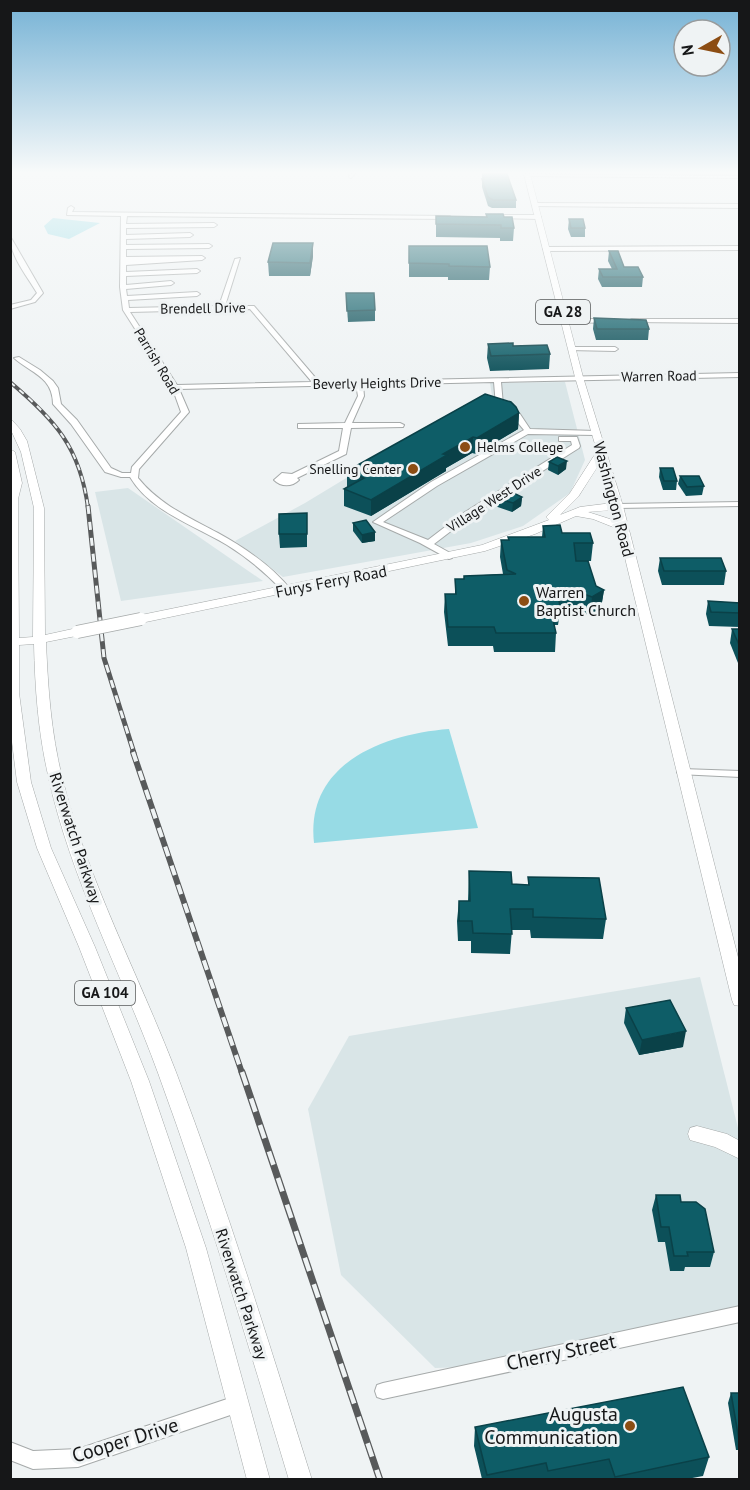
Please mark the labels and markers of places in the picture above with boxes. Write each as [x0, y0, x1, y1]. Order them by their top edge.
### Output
place label: Helms College [477, 438, 563, 456]
marker: Helms College [458, 440, 472, 454]
place label: Snelling Center [309, 460, 401, 478]
marker: Snelling Center [406, 462, 420, 476]
place label: Warren Baptist Church [536, 582, 636, 620]
marker: Warren Baptist Church [517, 594, 531, 608]
place label: Augusta Communication [484, 1401, 618, 1450]
marker: Augusta Communication [623, 1419, 637, 1433]

